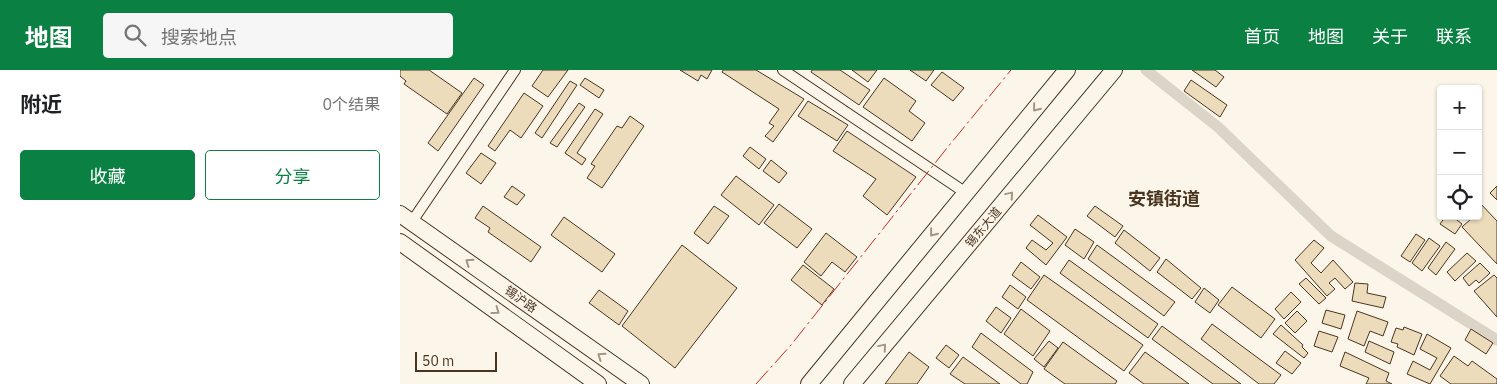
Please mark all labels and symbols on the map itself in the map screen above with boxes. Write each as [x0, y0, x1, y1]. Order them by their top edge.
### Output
one-way arrow [1032, 102, 1041, 111]
district label: 安镇街道 [1128, 187, 1200, 210]
one-way arrow [1004, 192, 1012, 201]
street label: 锡东大道 [962, 204, 1004, 250]
one-way arrow [929, 228, 938, 237]
one-way arrow [465, 259, 474, 268]
street label: 锡沪路 [502, 283, 540, 315]
one-way arrow [491, 305, 500, 315]
one-way arrow [878, 343, 887, 352]
scale bar [415, 349, 498, 372]
one-way arrow [598, 353, 607, 362]

